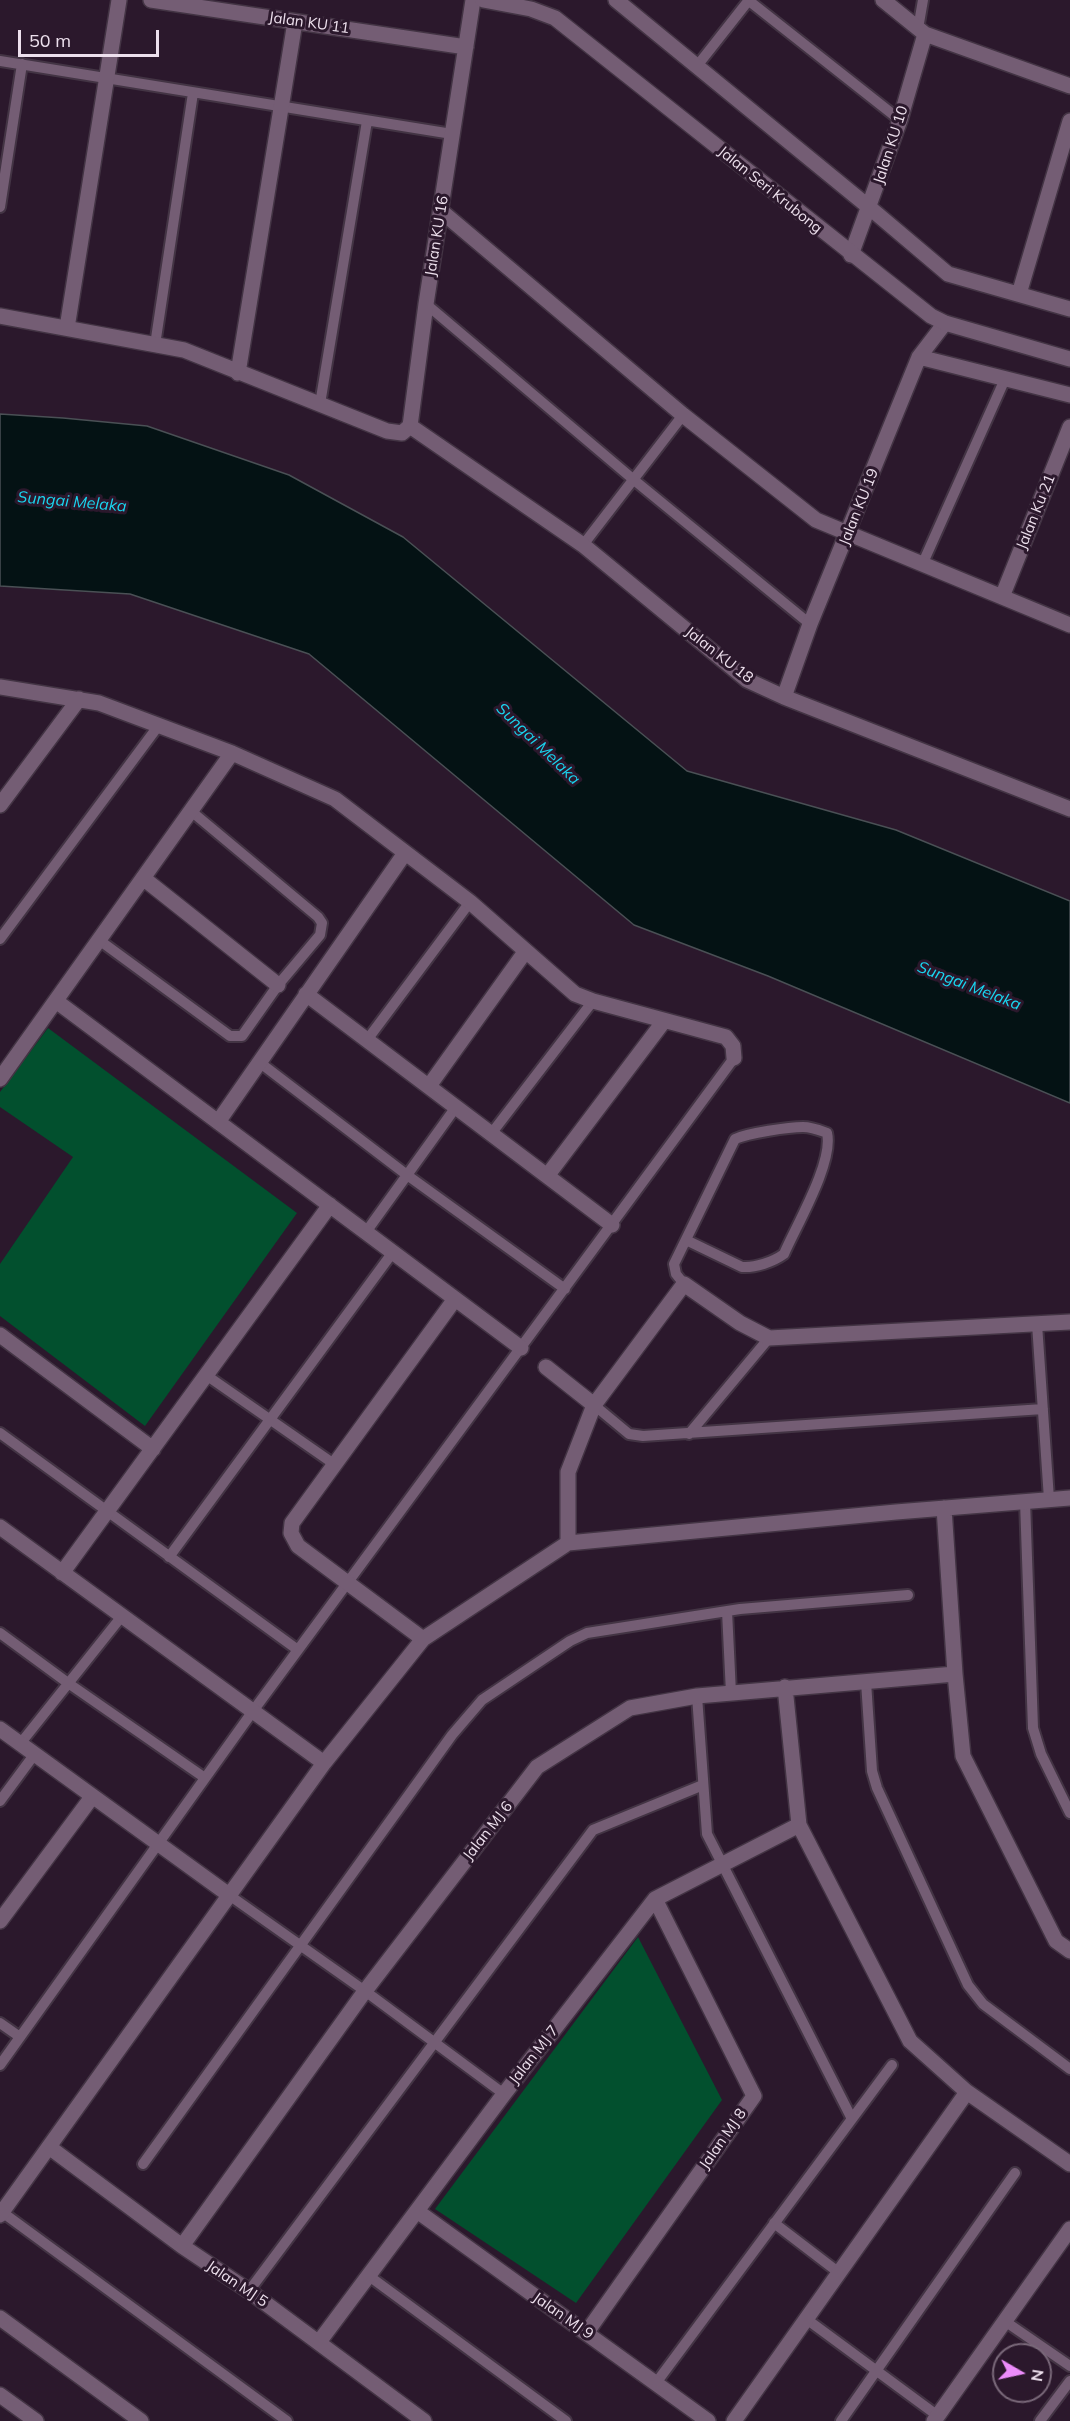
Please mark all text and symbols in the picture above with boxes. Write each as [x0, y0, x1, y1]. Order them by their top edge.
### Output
street label: Jalan KU 11 [267, 8, 351, 38]
scale bar [21, 18, 162, 56]
text: 50 m [29, 29, 71, 52]
street label: Jalan KU 10 [870, 103, 912, 187]
street label: Jalan Seri Krubong [714, 143, 826, 237]
street label: Jalan KU 16 [422, 194, 452, 278]
street label: Jalan KU 19 [835, 466, 883, 548]
street label: Jalan Ku 21 [1013, 472, 1059, 552]
water label: Sungai Melaka [17, 488, 127, 516]
street label: Jalan KU 18 [681, 623, 757, 687]
water label: Sungai Melaka [492, 699, 584, 789]
water label: Sungai Melaka [914, 957, 1024, 1015]
street label: Jalan MJ 6 [459, 1798, 517, 1864]
street label: Jalan MJ 7 [505, 2022, 563, 2088]
street label: Jalan MJ 8 [696, 2105, 750, 2173]
street label: Jalan MJ 5 [203, 2257, 271, 2311]
street label: Jalan MJ 9 [529, 2289, 597, 2343]
north arrow [992, 2343, 1052, 2403]
text: N [1027, 2368, 1049, 2383]

